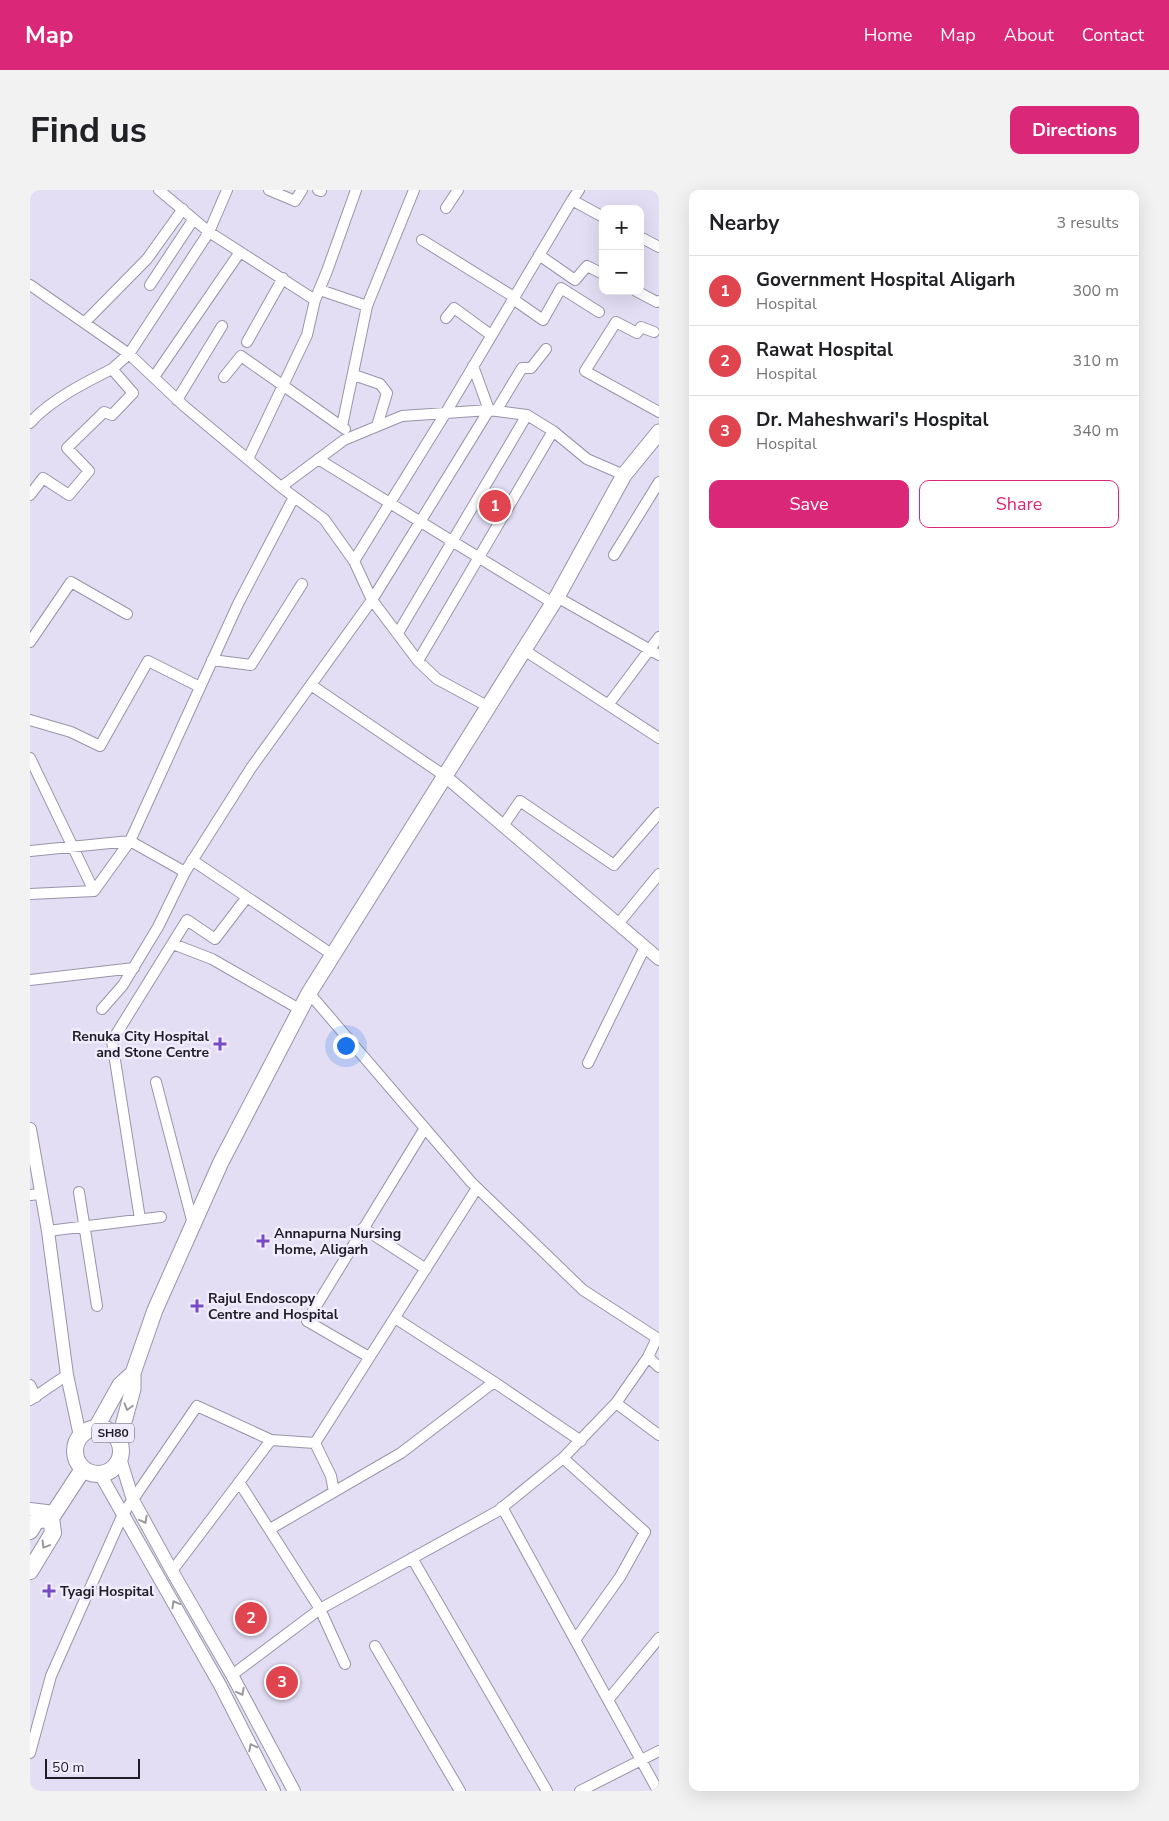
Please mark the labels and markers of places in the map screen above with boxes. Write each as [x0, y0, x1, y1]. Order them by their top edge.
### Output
pin: 1 [479, 487, 511, 525]
place label: Renuka City Hospital and Stone Centre [72, 1027, 210, 1062]
marker: Renuka City Hospital and Stone Centre [213, 1037, 227, 1051]
place label: Annapurna Nursing Home, Aligarh [274, 1224, 401, 1259]
marker: Annapurna Nursing Home, Aligarh [256, 1234, 270, 1248]
place label: Rajul Endoscopy Centre and Hospital [208, 1289, 339, 1324]
marker: Rajul Endoscopy Centre and Hospital [190, 1299, 204, 1313]
place label: Tyagi Hospital [60, 1582, 154, 1601]
marker: Tyagi Hospital [42, 1584, 56, 1598]
pin: 2 [235, 1599, 267, 1637]
pin: 3 [266, 1663, 298, 1701]

